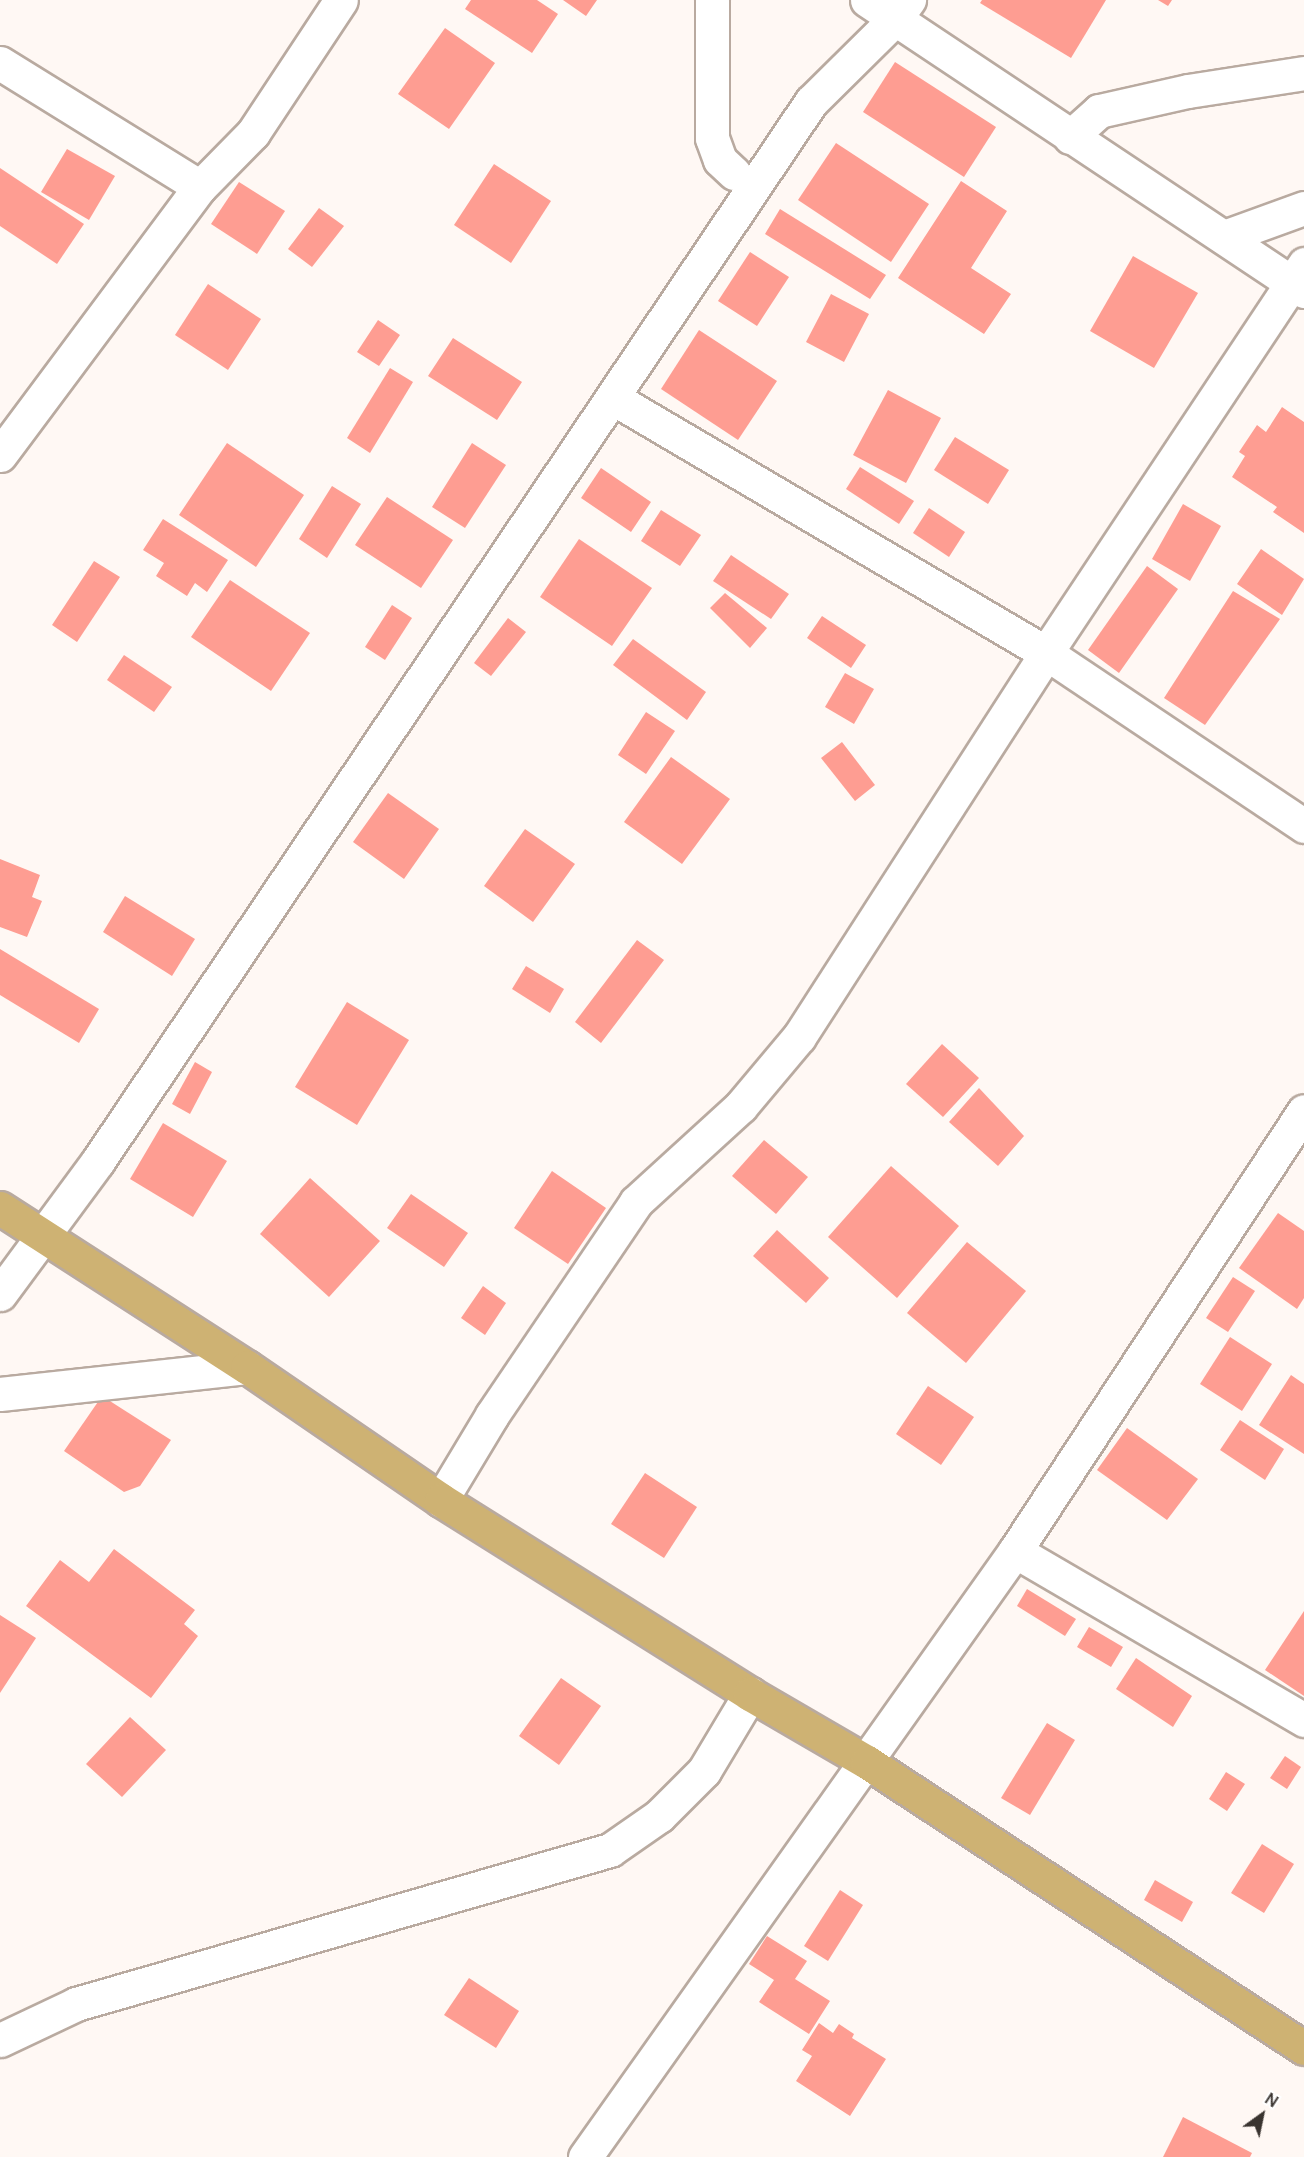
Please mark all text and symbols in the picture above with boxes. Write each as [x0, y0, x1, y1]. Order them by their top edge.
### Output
north arrow [1232, 2085, 1292, 2145]
text: N [1261, 2088, 1283, 2112]

